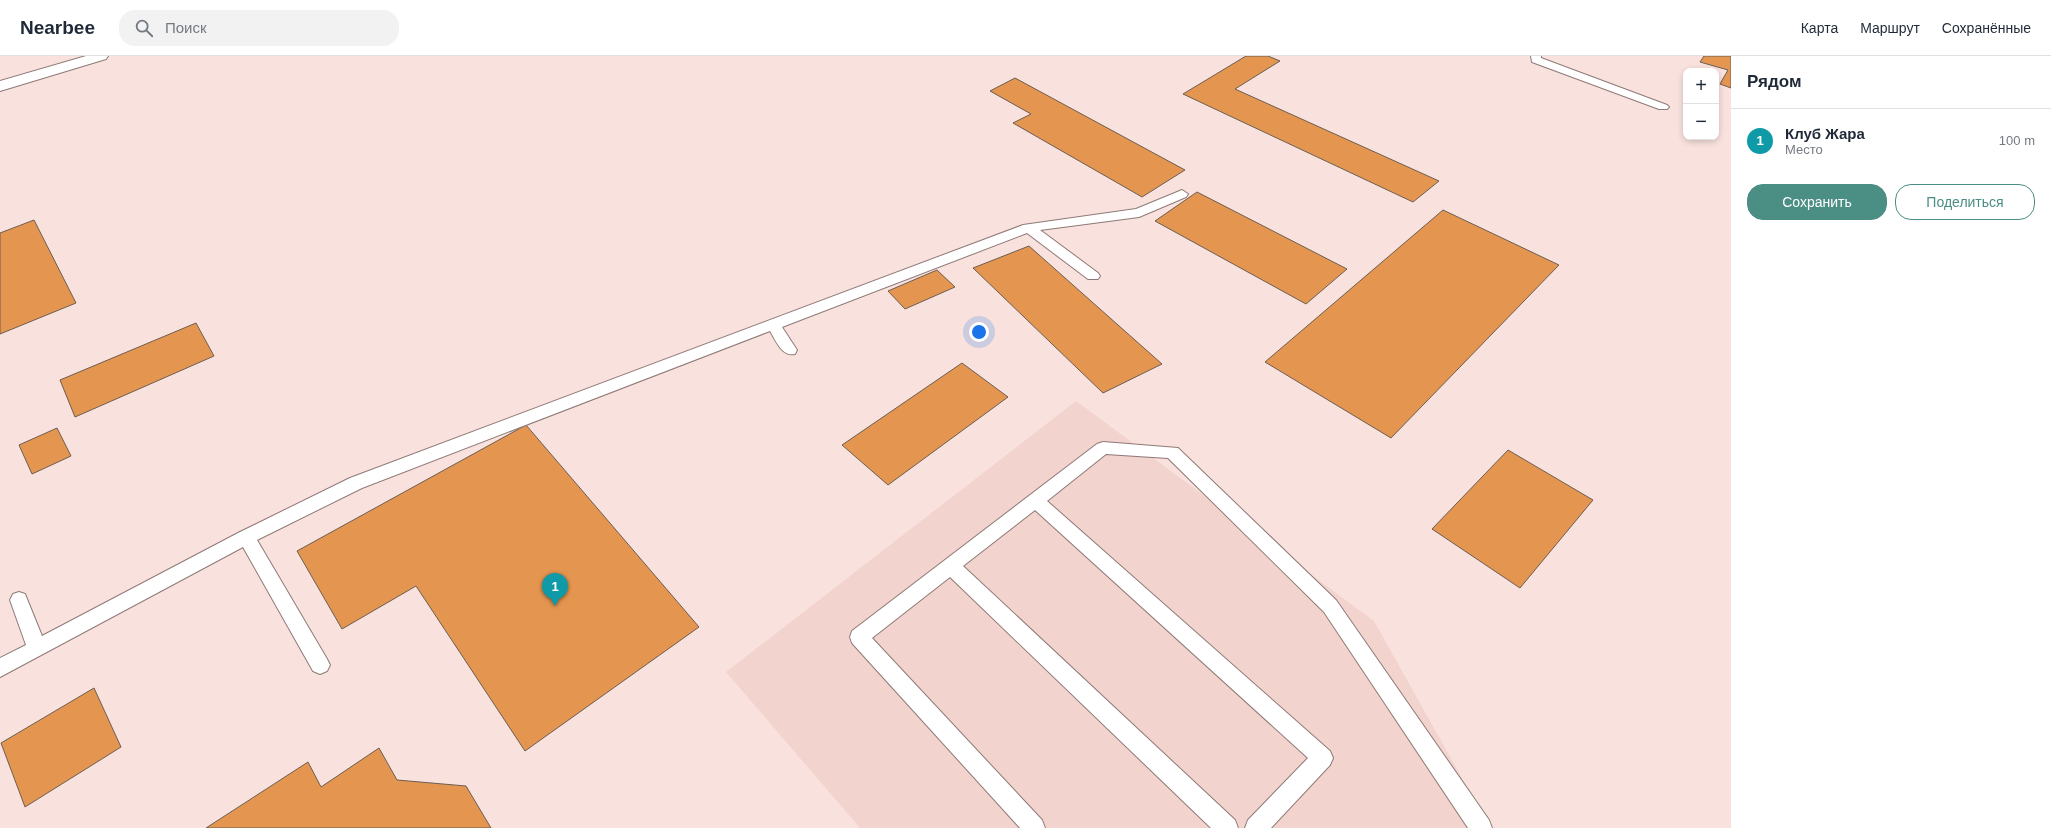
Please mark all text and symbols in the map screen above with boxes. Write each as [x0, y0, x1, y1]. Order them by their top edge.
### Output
search box [119, 10, 399, 46]
text: Nearbee [20, 17, 95, 38]
icon: search [133, 17, 155, 39]
text: Поиск [165, 19, 207, 36]
text: Карта [1801, 20, 1838, 36]
text: Маршрут [1860, 20, 1920, 36]
text: Сохранённые [1942, 20, 2031, 36]
map controls [1683, 68, 1719, 140]
button: + [1683, 68, 1719, 104]
text: Рядом [1747, 72, 1802, 91]
button: − [1683, 104, 1719, 140]
text: Клуб Жара [1785, 125, 1865, 142]
text: 1 [1756, 133, 1764, 148]
text: 100 m [1999, 133, 2035, 148]
text: Место [1785, 142, 1823, 157]
button: Сохранить [1747, 184, 1887, 220]
button: Поделиться [1895, 184, 2035, 220]
your location [969, 322, 989, 342]
pin: 1 [542, 573, 568, 606]

